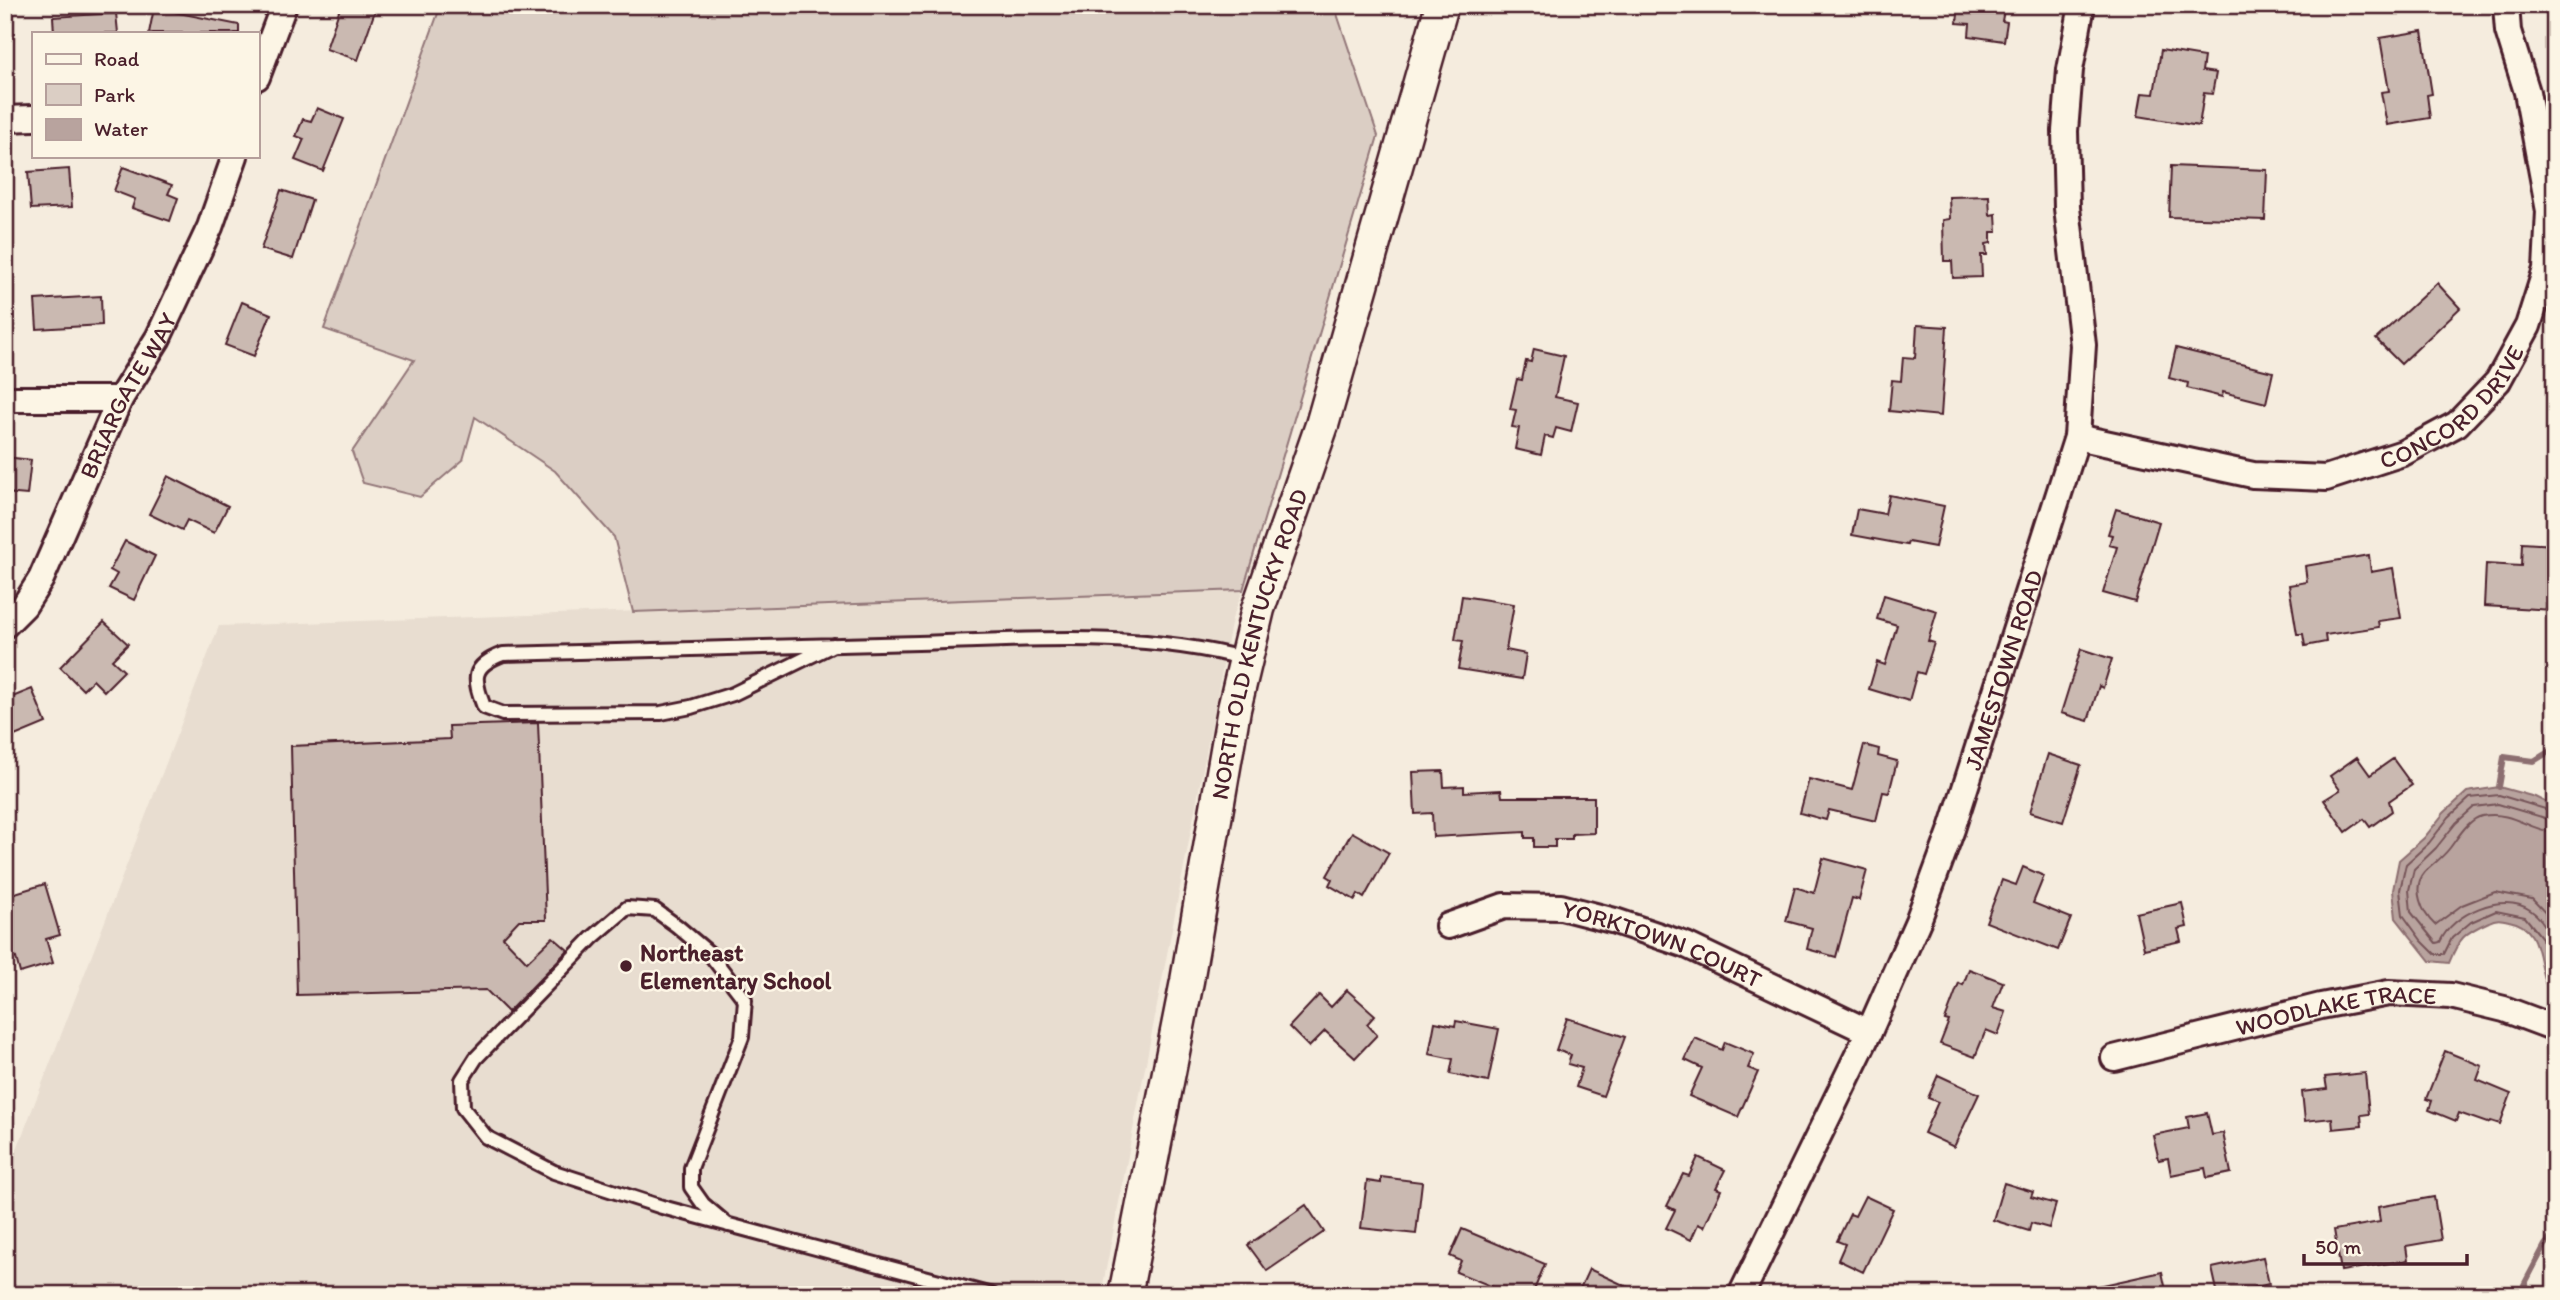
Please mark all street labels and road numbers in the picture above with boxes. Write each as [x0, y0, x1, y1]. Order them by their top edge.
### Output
street label: BRIARGATE WAY [73, 308, 182, 483]
street label: CONCORD DRIVE [2376, 340, 2529, 474]
street label: NORTH OLD KENTUCKY ROAD [1204, 485, 1313, 802]
street label: JAMESTOWN ROAD [1957, 566, 2048, 774]
street label: YORKTOWN COURT [1559, 893, 1767, 994]
street label: WOODLAKE TRACE [2233, 978, 2437, 1041]

